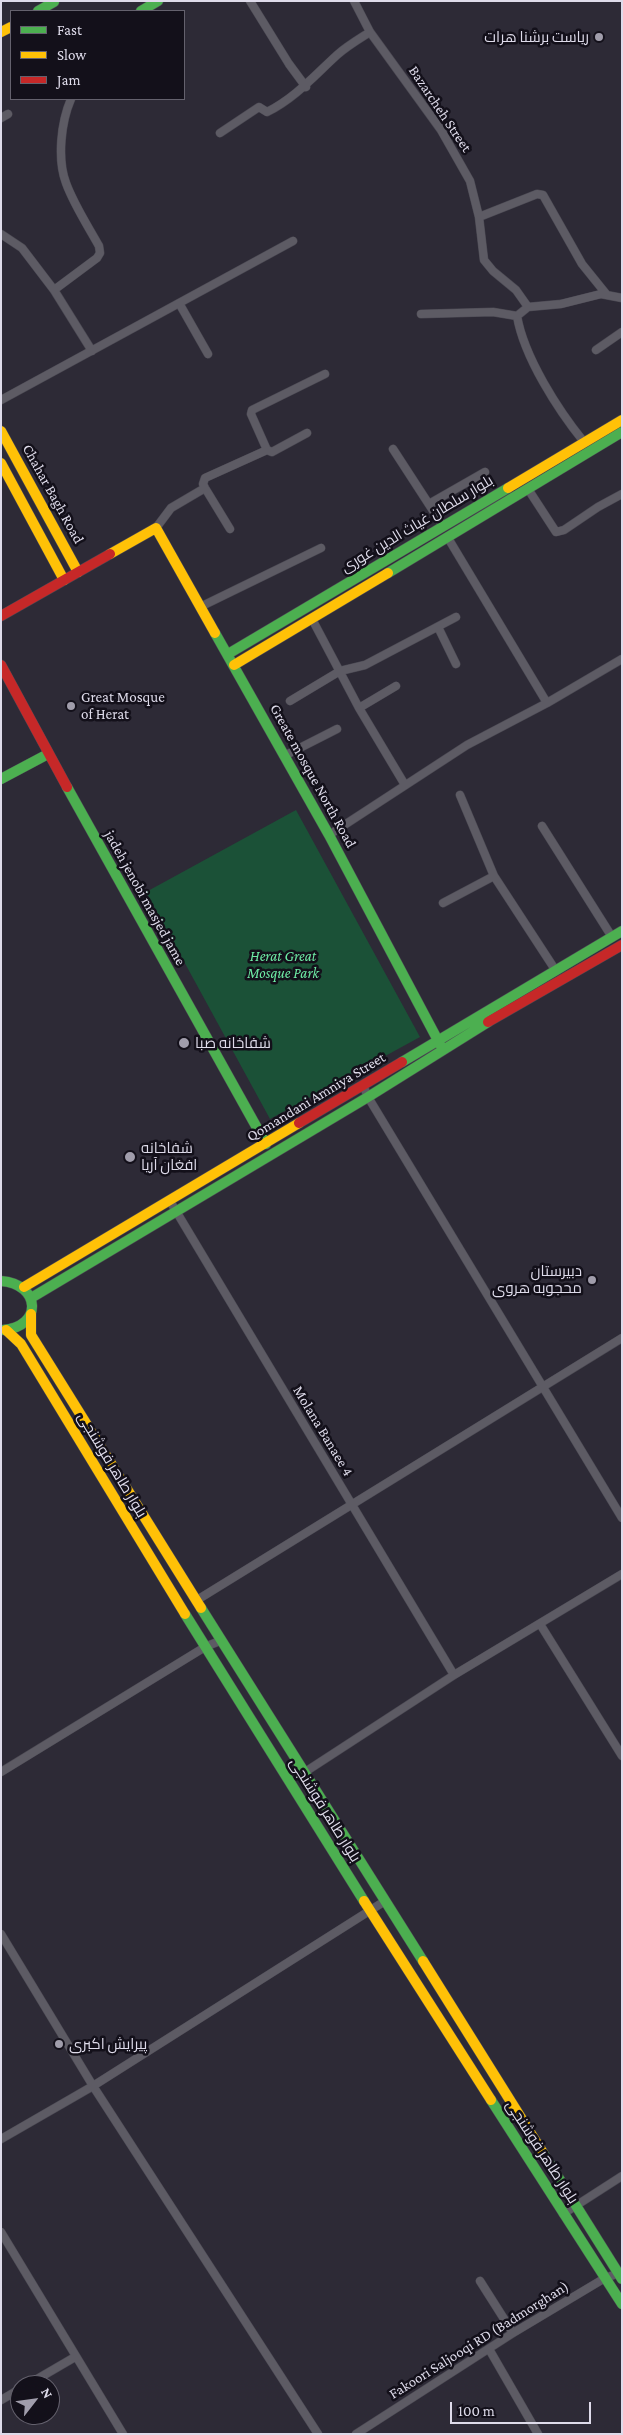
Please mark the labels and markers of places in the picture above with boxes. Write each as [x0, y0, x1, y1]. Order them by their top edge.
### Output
place label: ریاست برشنا هرات [484, 28, 589, 46]
marker: ریاست برشنا هرات [593, 31, 605, 43]
place label: Great Mosque of Herat [81, 688, 165, 723]
marker: Great Mosque of Herat [65, 700, 77, 712]
place label: شفاخانه صبا [195, 1034, 271, 1052]
marker: شفاخانه صبا [177, 1036, 191, 1050]
place label: شفاخانه افغان آریا [141, 1139, 197, 1174]
marker: شفاخانه افغان آریا [123, 1150, 137, 1164]
place label: دبیرستان محجوبه هروی [492, 1262, 582, 1297]
marker: دبیرستان محجوبه هروی [586, 1274, 598, 1286]
place label: پیرایش اکبری [69, 2035, 147, 2053]
marker: پیرایش اکبری [53, 2038, 65, 2050]

